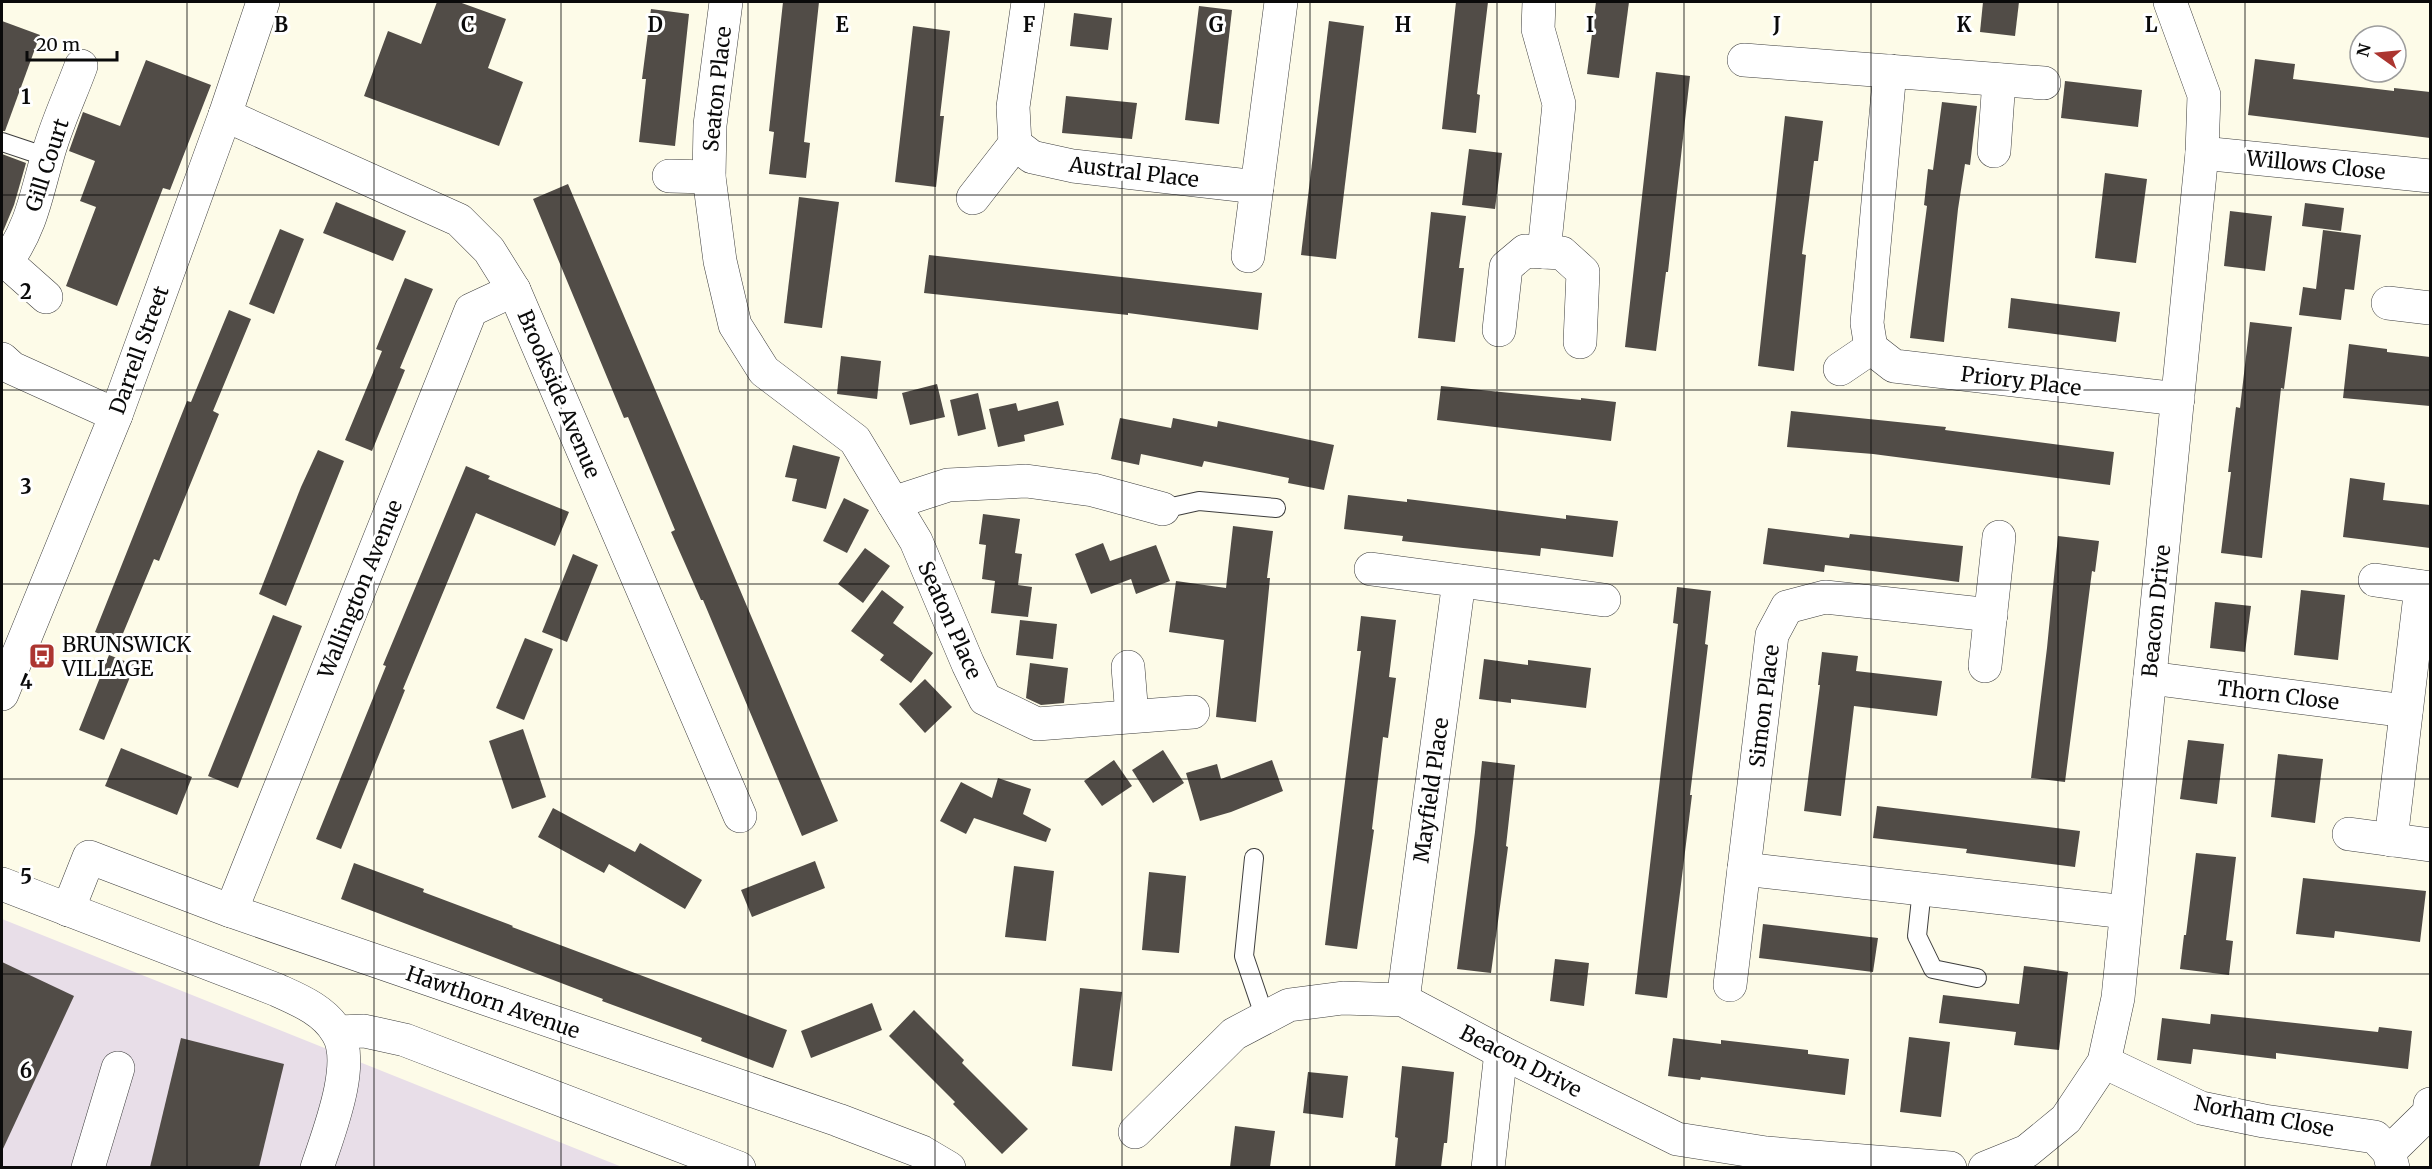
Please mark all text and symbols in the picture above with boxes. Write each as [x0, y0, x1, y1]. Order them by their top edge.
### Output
text: B [274, 12, 288, 37]
text: C [461, 12, 475, 37]
text: D [647, 12, 663, 37]
text: E [835, 12, 849, 37]
text: F [1023, 12, 1036, 37]
text: G [1209, 12, 1224, 37]
text: H [1395, 12, 1411, 37]
text: I [1586, 12, 1594, 37]
text: J [1772, 12, 1781, 37]
text: K [1957, 12, 1972, 37]
text: L [2145, 12, 2158, 37]
scale bar [27, 24, 117, 62]
north arrow [2348, 24, 2408, 84]
street label: Seaton Place [697, 25, 737, 153]
text: 20 m [36, 33, 80, 56]
text: N [2352, 41, 2375, 59]
text: 1 [21, 84, 31, 109]
street label: Gill Court [19, 115, 75, 215]
street label: Willows Close [2244, 144, 2387, 186]
street label: Austral Place [1067, 151, 1201, 193]
text: 2 [20, 279, 32, 304]
street label: Darrell Street [103, 282, 175, 418]
street label: Brookside Avenue [511, 306, 607, 482]
street label: Priory Place [1959, 360, 2083, 402]
text: 3 [20, 474, 32, 499]
street label: Wallington Avenue [311, 496, 408, 683]
street label: Beacon Drive [2136, 543, 2176, 679]
street label: Seaton Place [912, 557, 988, 683]
place label: BRUNSWICK VILLAGE [61, 631, 192, 682]
bus stop icon: BRUNSWICK VILLAGE [27, 641, 57, 671]
street label: Simon Place [1743, 643, 1785, 769]
text: 4 [20, 669, 33, 694]
street label: Thorn Close [2215, 674, 2341, 716]
street label: Mayfield Place [1407, 716, 1455, 864]
text: 5 [20, 864, 32, 889]
street label: Hawthorn Avenue [403, 960, 584, 1044]
street label: Beacon Drive [1456, 1019, 1586, 1103]
text: 6 [20, 1058, 32, 1083]
street label: Norham Close [2192, 1089, 2336, 1143]

